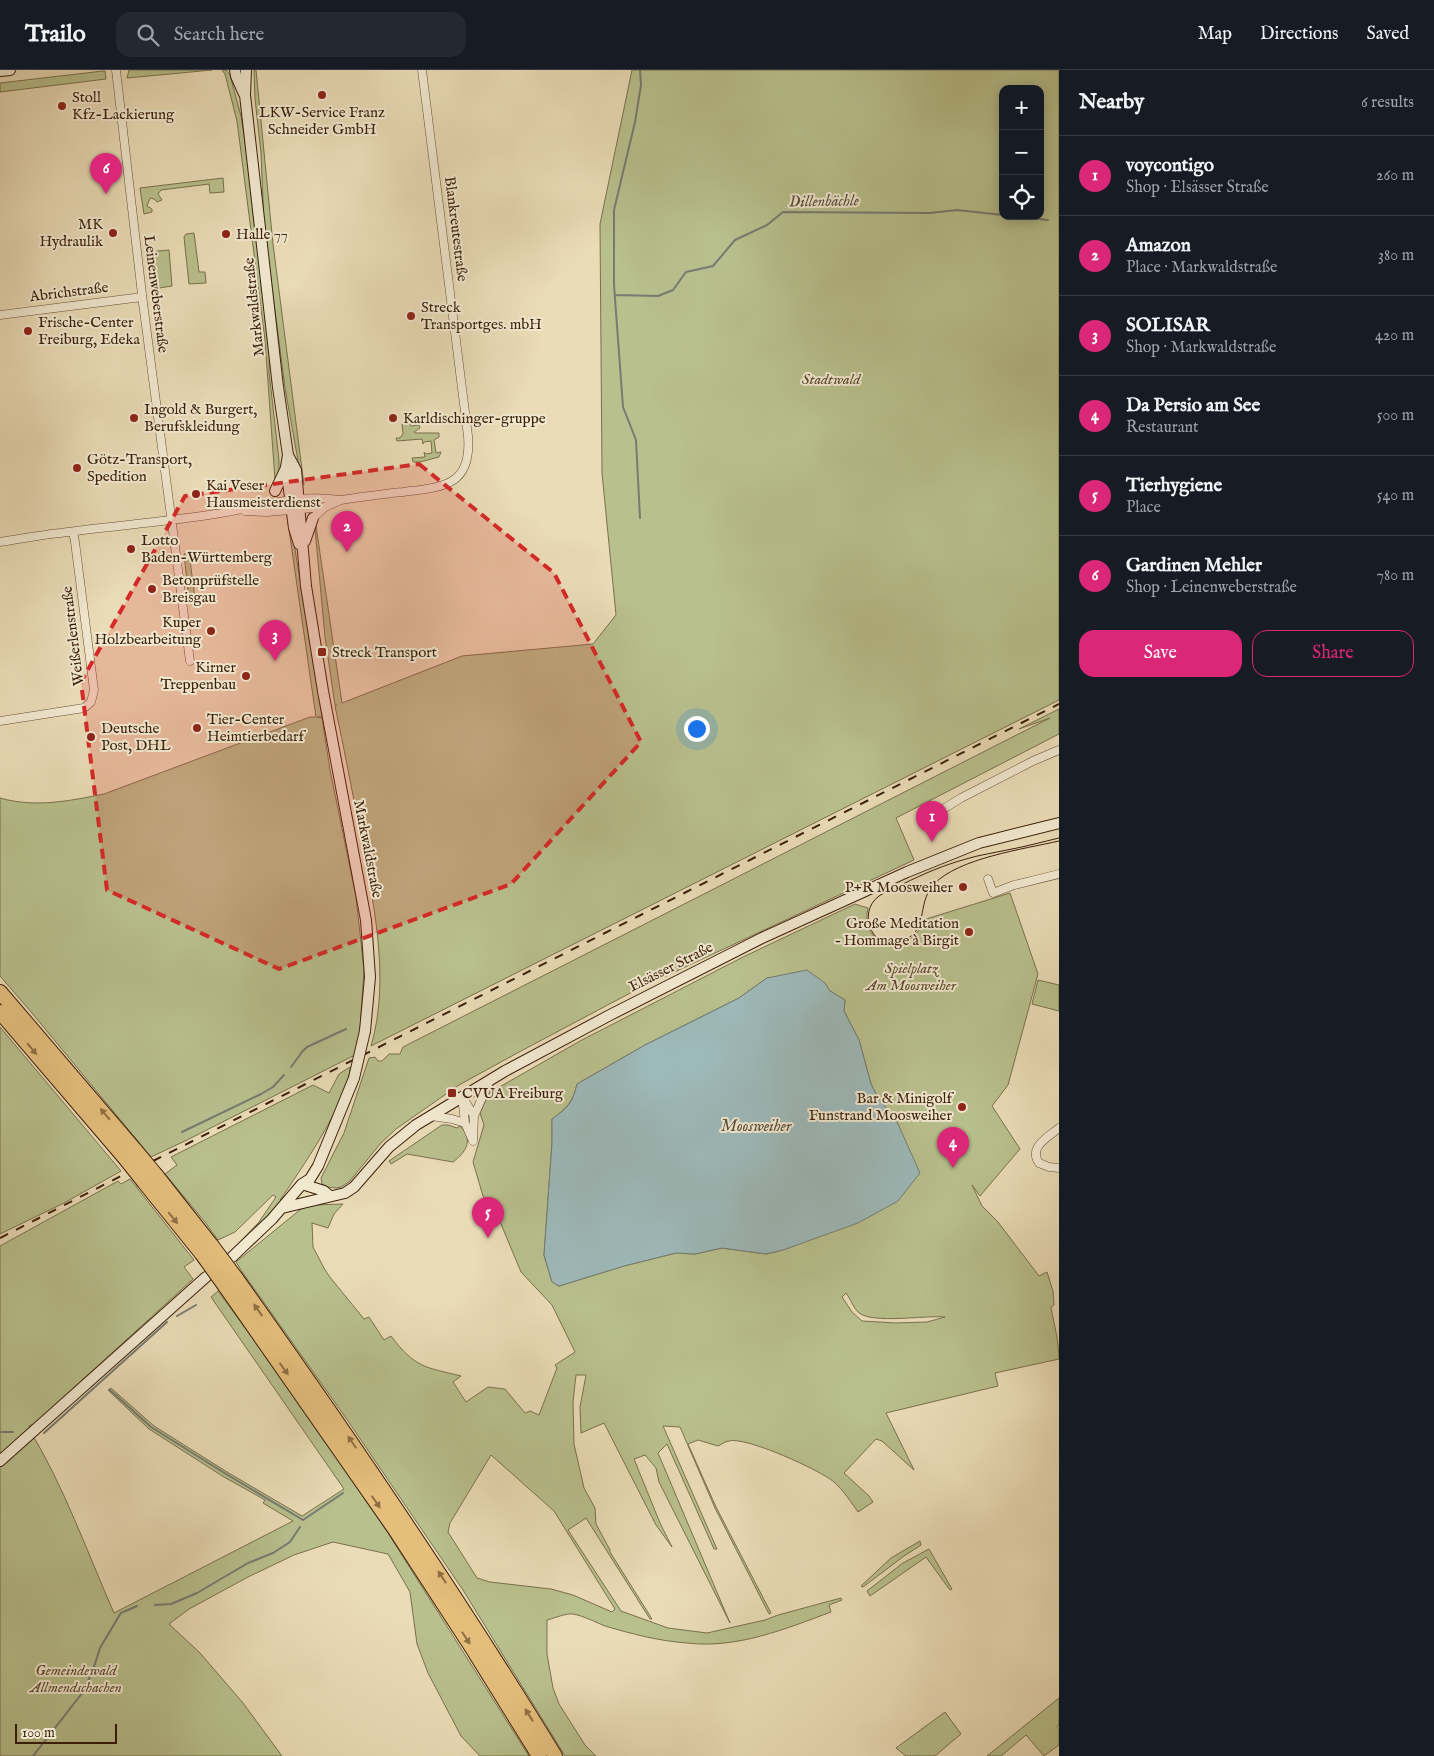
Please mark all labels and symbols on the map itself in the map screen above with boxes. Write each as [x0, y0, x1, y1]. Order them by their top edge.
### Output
place label: Stoll Kfz-Lackierung [72, 88, 175, 124]
marker: LKW-Service Franz Schneider GmbH [316, 89, 328, 101]
marker: Stoll Kfz-Lackierung [56, 100, 68, 112]
place label: LKW-Service Franz Schneider GmbH [259, 103, 385, 139]
pin: 6 [90, 153, 122, 194]
street label: Blankreutestraße [440, 175, 472, 283]
water label: Dillenbächle [789, 191, 860, 213]
place label: MK Hydraulik [39, 215, 104, 251]
place label: Halle 77 [236, 225, 288, 244]
marker: MK Hydraulik [107, 227, 119, 239]
marker: Halle 77 [220, 228, 232, 240]
street label: Leinenweberstraße [139, 234, 173, 354]
street label: Markwaldstraße [239, 256, 269, 357]
street label: Abrichstraße [28, 278, 109, 306]
place label: Streck Transportges. mbH [421, 298, 542, 334]
marker: Streck Transportges. mbH [405, 310, 417, 322]
place label: Frische-Center Freiburg, Edeka [38, 313, 141, 349]
marker: Frische-Center Freiburg, Edeka [22, 325, 34, 337]
park label: Stadtwald [802, 370, 861, 389]
place label: Ingold & Burgert, Berufskleidung [144, 400, 257, 436]
place label: Karldischinger-gruppe [403, 409, 546, 428]
marker: Ingold & Burgert, Berufskleidung [128, 412, 140, 424]
marker: Karldischinger-gruppe [387, 412, 399, 424]
place label: Götz-Transport, Spedition [87, 450, 192, 486]
marker: Götz-Transport, Spedition [71, 462, 83, 474]
place label: Kai Veser Hausmeisterdienst [206, 476, 321, 512]
marker: Kai Veser Hausmeisterdienst [190, 488, 202, 500]
pin: 2 [331, 511, 363, 552]
place label: Lotto Baden-Württemberg [141, 531, 273, 567]
marker: Lotto Baden-Württemberg [125, 543, 137, 555]
place label: Betonprüfstelle Breisgau [162, 571, 259, 607]
marker: Betonprüfstelle Breisgau [146, 583, 158, 595]
street label: Weißerlenstraße [57, 585, 89, 687]
place label: Kuper Holzbearbeitung [94, 613, 202, 649]
pin: 3 [259, 620, 291, 661]
marker: Kuper Holzbearbeitung [205, 625, 217, 637]
place label: Streck Transport [332, 643, 437, 662]
marker: Streck Transport [316, 646, 328, 658]
place label: Kirner Treppenbau [160, 658, 236, 694]
marker: Kirner Treppenbau [240, 670, 252, 682]
place label: Tier-Center Heimtierbedarf [207, 710, 306, 746]
your location [684, 716, 710, 742]
place label: Deutsche Post, DHL [101, 719, 171, 755]
marker: Tier-Center Heimtierbedarf [191, 722, 203, 734]
marker: Deutsche Post, DHL [85, 731, 97, 743]
street label: Markwaldstraße [349, 798, 387, 900]
pin: 1 [916, 801, 948, 842]
place label: P+R Moosweiher [845, 878, 953, 897]
marker: P+R Moosweiher [957, 881, 969, 893]
place label: Große Meditation – Hommage à Birgit [836, 914, 959, 950]
marker: Große Meditation – Hommage à Birgit [963, 926, 975, 938]
street label: Elsässer Straße [626, 938, 716, 996]
park label: Spielplatz Am Moosweiher [864, 959, 957, 995]
one-way arrow [26, 1042, 38, 1054]
place label: CVUA Freiburg [462, 1084, 564, 1103]
marker: CVUA Freiburg [446, 1087, 458, 1099]
place label: Bar & Minigolf Funstrand Moosweiher [809, 1089, 955, 1125]
marker: Bar & Minigolf Funstrand Moosweiher [956, 1101, 968, 1113]
one-way arrow [99, 1107, 110, 1120]
water label: Moosweiher [721, 1117, 793, 1137]
pin: 4 [937, 1127, 969, 1168]
pin: 5 [472, 1197, 504, 1238]
one-way arrow [168, 1211, 179, 1224]
one-way arrow [253, 1303, 263, 1316]
one-way arrow [278, 1362, 288, 1375]
one-way arrow [347, 1436, 357, 1449]
one-way arrow [371, 1495, 381, 1509]
one-way arrow [438, 1571, 447, 1584]
one-way arrow [461, 1631, 470, 1644]
park label: Gemeindewald Allmendschachen [28, 1661, 122, 1697]
one-way arrow [525, 1708, 534, 1721]
scale bar [15, 1721, 118, 1744]

